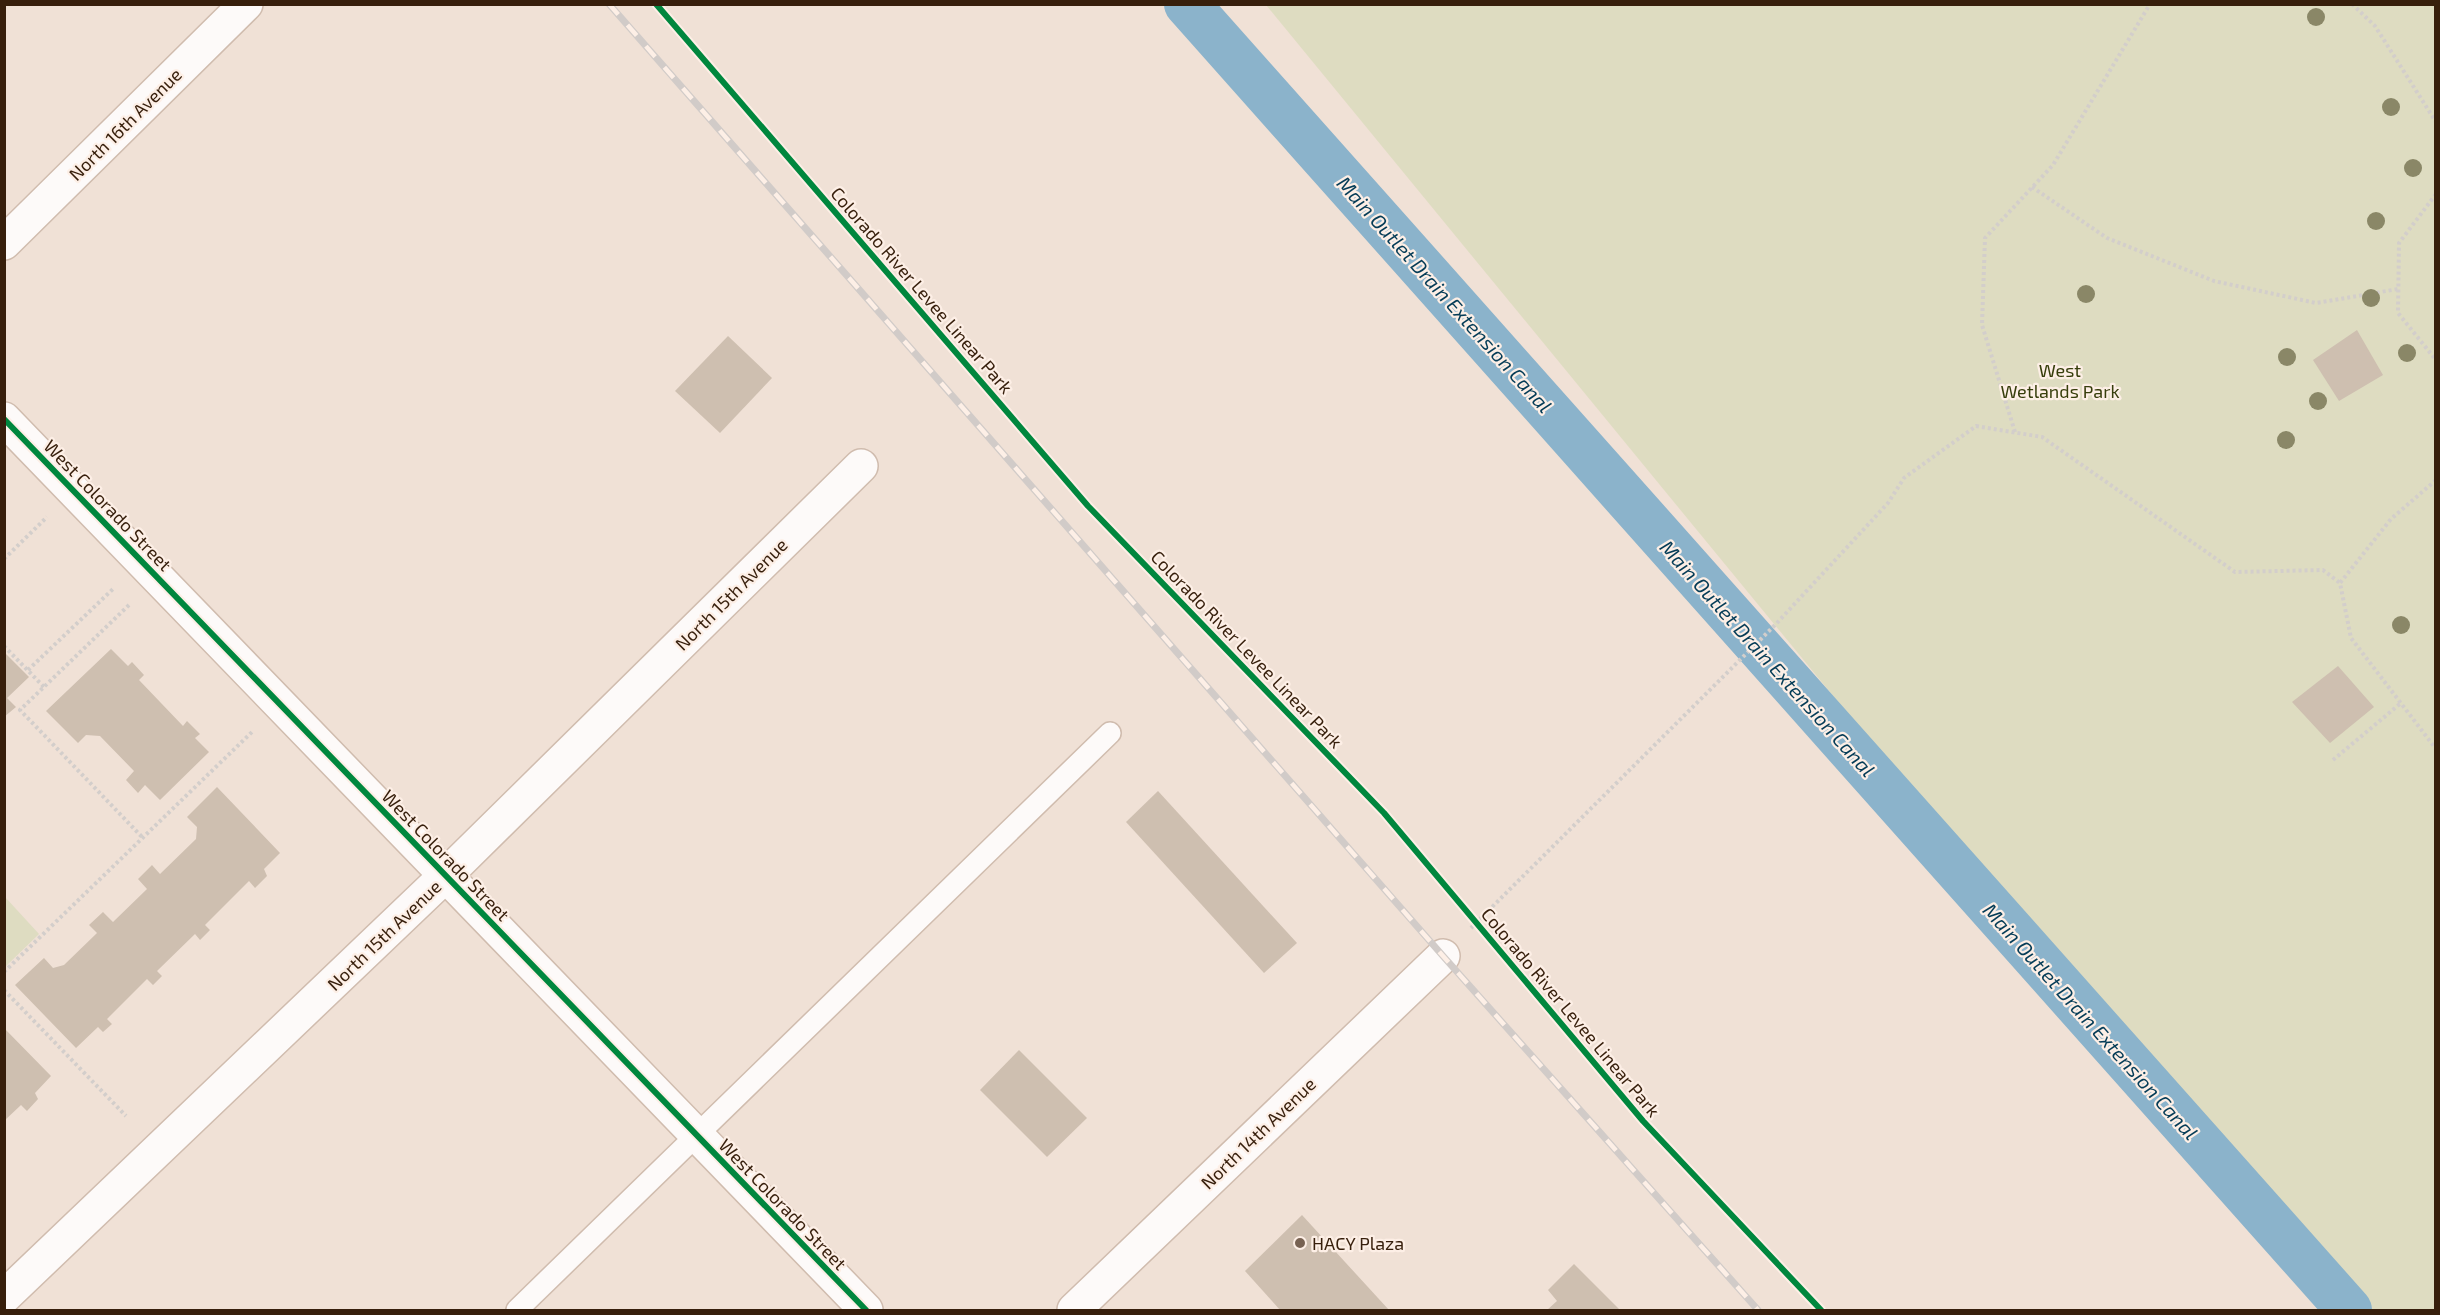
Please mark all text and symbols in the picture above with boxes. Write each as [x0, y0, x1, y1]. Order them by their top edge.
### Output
street label: North 16th Avenue [64, 63, 186, 185]
water label: Main Outlet Drain Extension Canal [1333, 171, 1557, 417]
street label: Colorado River Levee Linear Park [826, 182, 1018, 398]
park label: West Wetlands Park [2000, 359, 2120, 402]
street label: West Colorado Street [40, 435, 176, 575]
street label: North 15th Avenue [670, 533, 792, 655]
water label: Main Outlet Drain Extension Canal [1656, 535, 1880, 781]
street label: Colorado River Levee Linear Park [1147, 546, 1347, 752]
street label: West Colorado Street [378, 785, 514, 925]
street label: North 15th Avenue [323, 875, 445, 995]
water label: Main Outlet Drain Extension Canal [1979, 898, 2203, 1144]
street label: Colorado River Levee Linear Park [1477, 903, 1665, 1121]
street label: North 14th Avenue [1196, 1073, 1320, 1193]
street label: West Colorado Street [715, 1134, 851, 1274]
place label: HACY Plaza [1312, 1232, 1404, 1254]
marker: HACY Plaza [1293, 1236, 1307, 1250]

